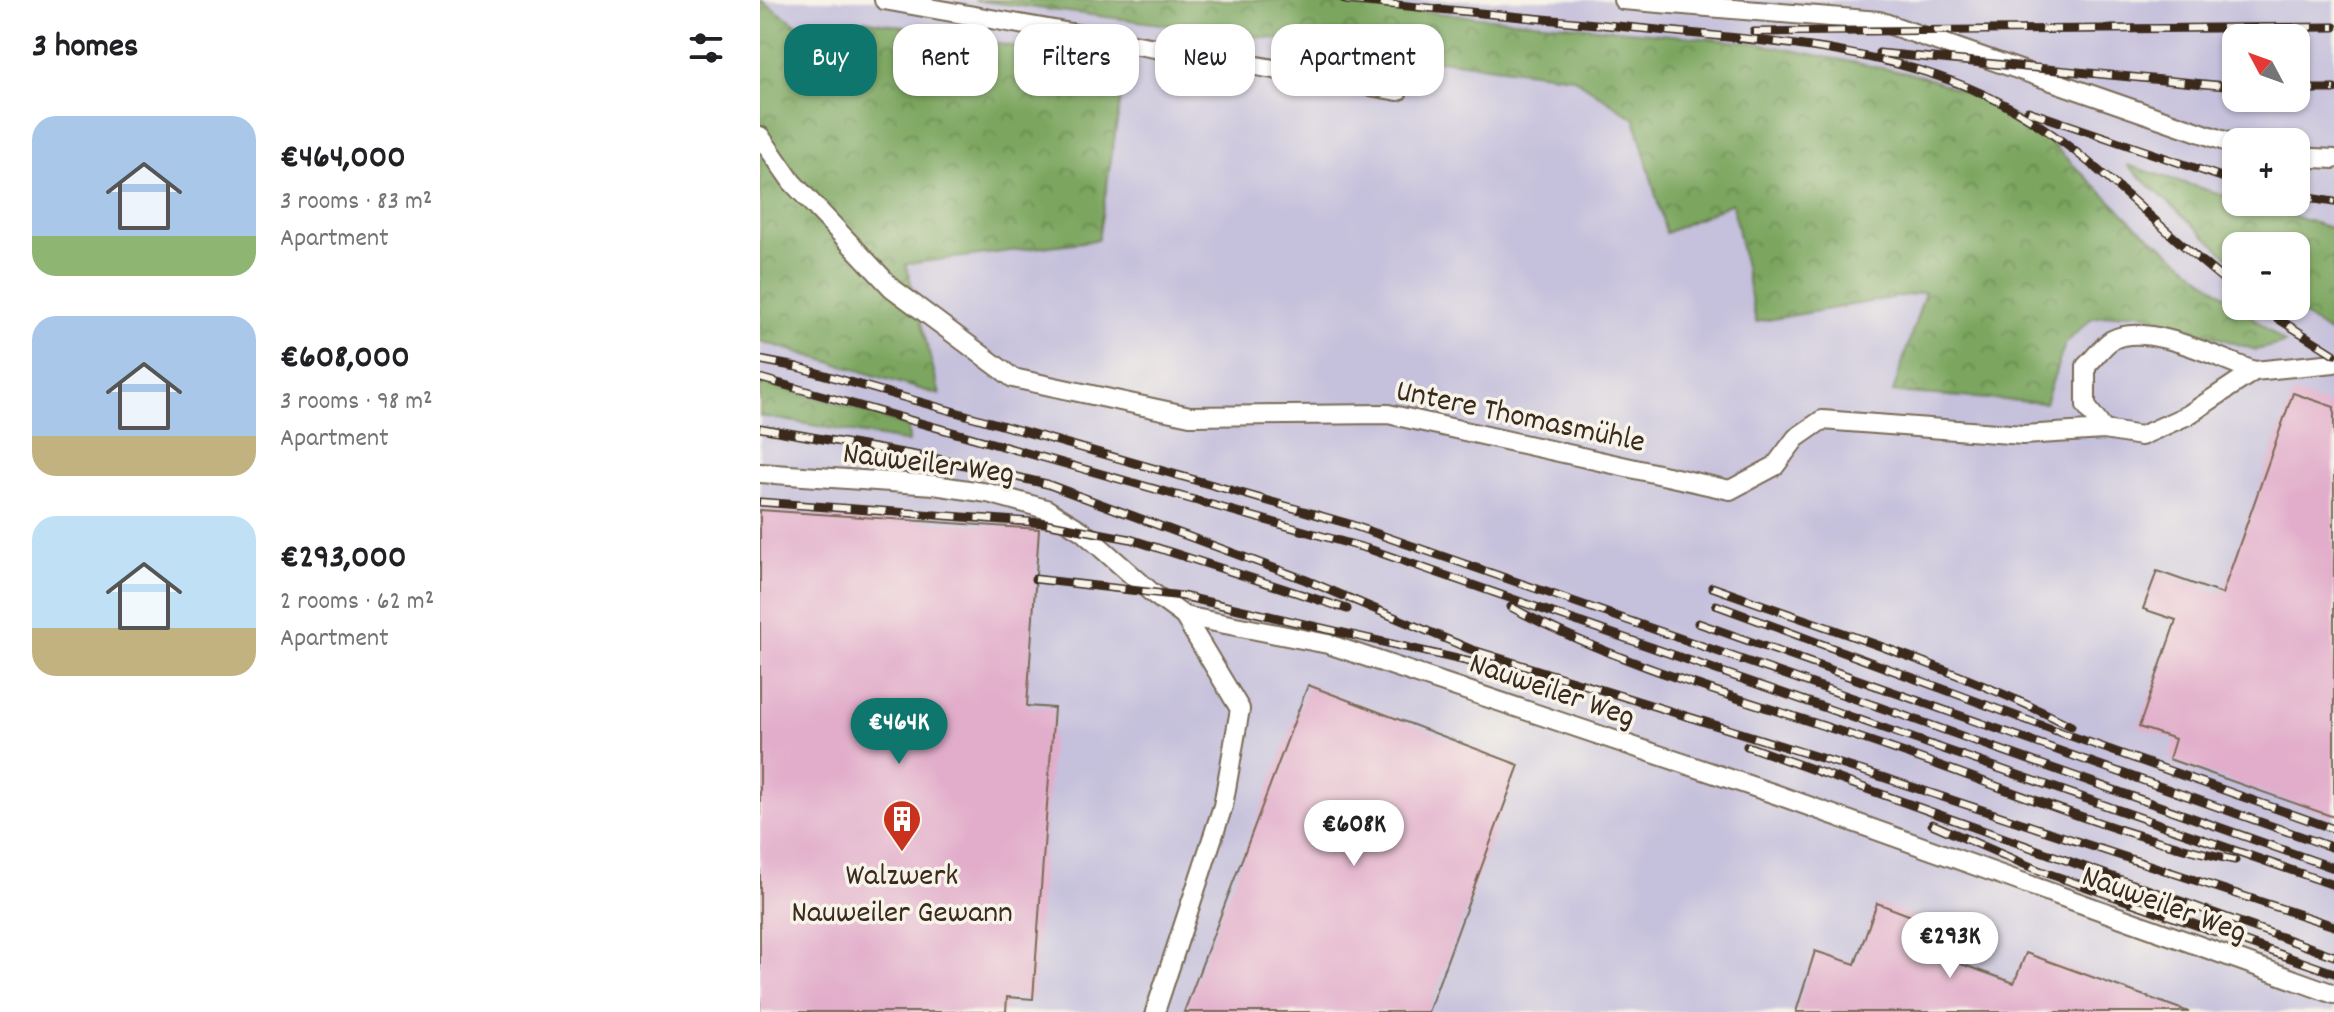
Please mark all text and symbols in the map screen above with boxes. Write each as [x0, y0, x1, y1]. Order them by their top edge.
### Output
text: 3 homes [32, 24, 138, 73]
chip: Buy [784, 24, 877, 96]
chip: Rent [893, 24, 998, 96]
chip: Filters [1014, 24, 1139, 96]
chip: New [1155, 24, 1255, 96]
chip: Apartment [1271, 24, 1444, 96]
north arrow [2222, 24, 2310, 112]
map controls [2222, 24, 2310, 320]
icon: filters [684, 26, 728, 70]
button: + [2222, 128, 2310, 216]
text: €464,000 [280, 135, 406, 184]
icon: home [96, 148, 192, 244]
text: 3 rooms · 83 m² [280, 184, 432, 221]
text: Apartment [280, 221, 389, 258]
button: − [2222, 232, 2310, 320]
text: €608,000 [280, 335, 410, 384]
icon: home [96, 348, 192, 444]
street label: Untere Thomasmühle [1391, 370, 1649, 468]
text: 3 rooms · 98 m² [280, 384, 433, 421]
text: Apartment [280, 421, 389, 458]
street label: Nauweiler Weg [840, 433, 1017, 499]
text: €293,000 [280, 535, 407, 584]
icon: home [96, 548, 192, 644]
text: 2 rooms · 62 m² [280, 584, 434, 621]
text: Apartment [280, 621, 389, 658]
street label: Nauweiler Weg [1462, 643, 1640, 743]
pin: €464K [843, 698, 955, 766]
text: €464K [869, 705, 929, 742]
building icon: Walzwerk Nauweiler Gewann [881, 798, 923, 853]
pin: €608K [1298, 800, 1410, 868]
text: €608K [1322, 807, 1386, 844]
place label: Walzwerk Nauweiler Gewann [791, 855, 1013, 938]
street label: Nauweiler Weg [2074, 856, 2252, 958]
pin: €293K [1894, 912, 2006, 980]
text: €293K [1919, 919, 1981, 956]

